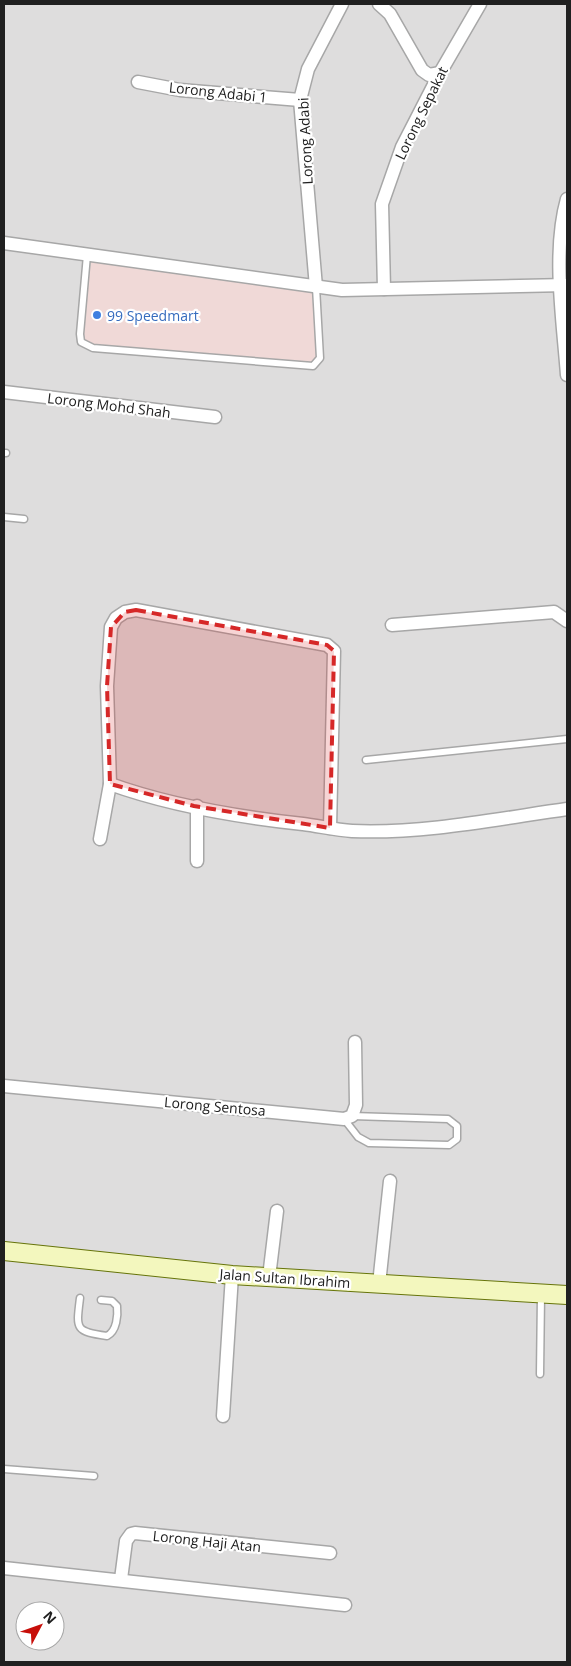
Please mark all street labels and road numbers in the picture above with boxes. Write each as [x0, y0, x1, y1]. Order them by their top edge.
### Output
street label: Lorong Sepakat [390, 63, 452, 163]
street label: Lorong Adabi 1 [168, 77, 268, 107]
street label: Lorong Adabi [293, 97, 317, 185]
street label: Lorong Mohd Shah [46, 388, 172, 422]
street label: Lorong Sentosa [164, 1092, 266, 1120]
street label: Jalan Sultan Ibrahim [217, 1264, 351, 1292]
street label: Lorong Haji Atan [152, 1526, 262, 1556]

